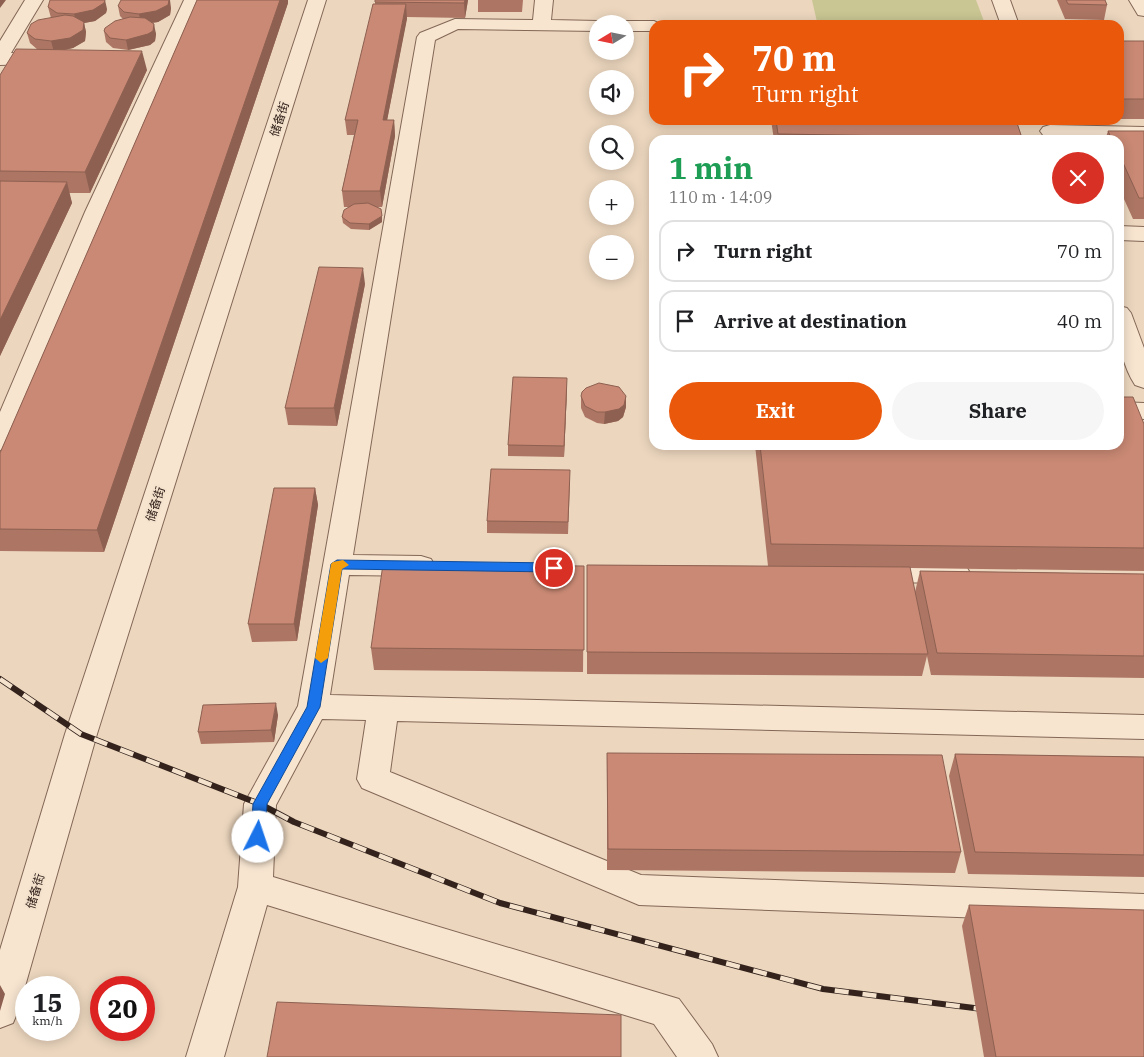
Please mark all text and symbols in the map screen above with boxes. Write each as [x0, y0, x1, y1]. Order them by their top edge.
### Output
north arrow [589, 15, 634, 60]
map controls [589, 15, 634, 280]
text: 70 m [752, 35, 836, 81]
icon: right [669, 40, 734, 105]
button: sound [589, 70, 634, 115]
text: Turn right [752, 79, 859, 108]
street label: 储备街 [266, 100, 292, 138]
button: search [589, 125, 634, 170]
text: 1 min [669, 148, 753, 187]
button: close [1052, 152, 1104, 204]
button: + [589, 180, 634, 225]
text: 110 m · 14:09 [669, 187, 772, 207]
button: − [589, 235, 634, 280]
icon: right [671, 237, 699, 265]
text: Turn right [714, 239, 812, 263]
text: 70 m [1057, 239, 1102, 263]
icon: arrive [671, 307, 699, 335]
text: Arrive at destination [714, 309, 907, 333]
text: 40 m [1057, 309, 1102, 333]
button: Exit [669, 382, 882, 440]
button: Share [892, 382, 1104, 440]
street label: 储备街 [142, 485, 168, 523]
pin [533, 547, 575, 589]
icon: arrive [540, 554, 568, 582]
position arrow [231, 810, 283, 862]
street label: 储备街 [23, 872, 47, 910]
speed limit sign: 20 [90, 976, 155, 1041]
text: 15 [32, 986, 63, 1019]
text: km/h [32, 1013, 63, 1028]

